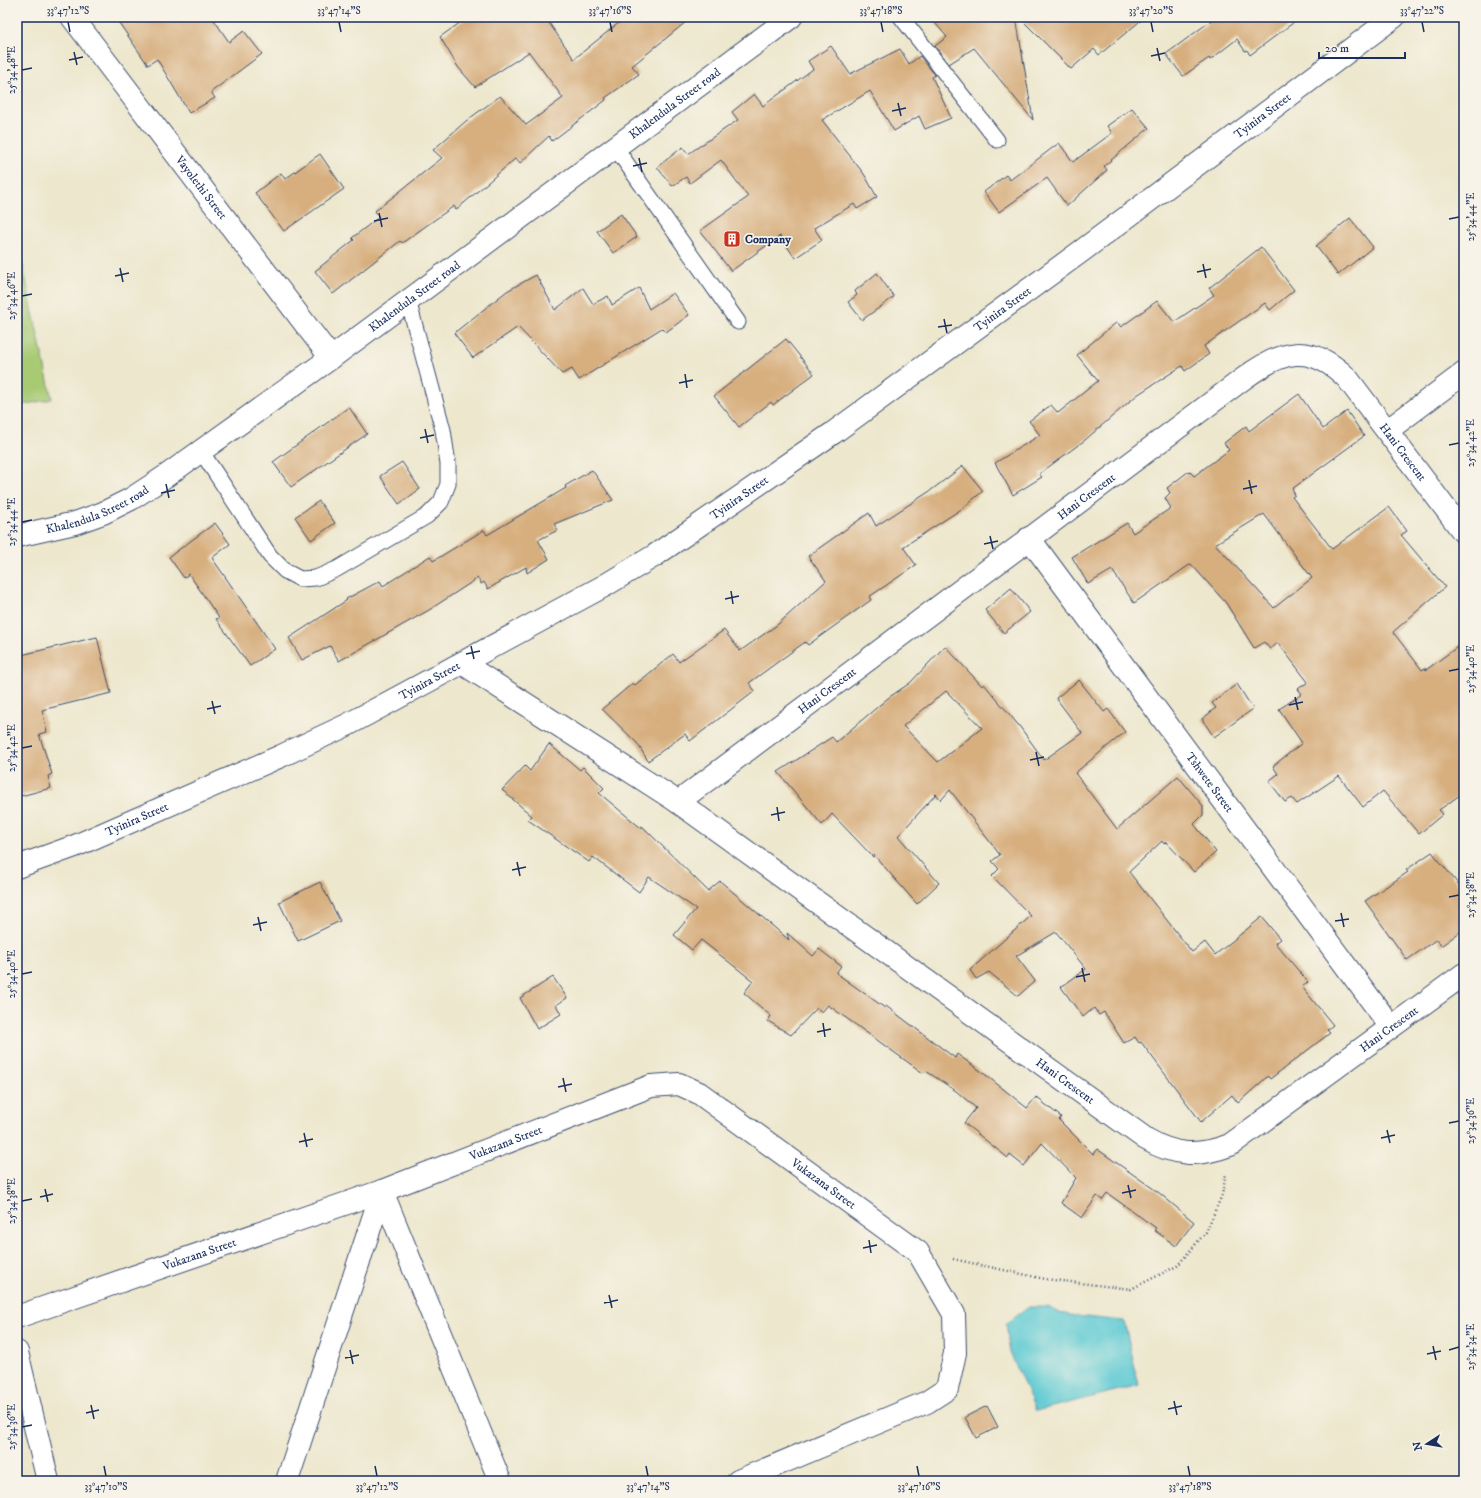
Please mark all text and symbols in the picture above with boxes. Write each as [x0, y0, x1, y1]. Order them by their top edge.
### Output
text: 33°47'12"S [47, 5, 89, 17]
text: 33°47'14"S [317, 5, 361, 17]
text: 33°47'16"S [589, 5, 631, 17]
text: 33°47'18"S [860, 5, 902, 17]
text: 33°47'20"S [1129, 5, 1173, 17]
text: 33°47'22"S [1400, 5, 1444, 17]
scale bar [1319, 34, 1405, 60]
text: 20 m [1325, 41, 1349, 56]
text: 25°34'48"E [6, 46, 18, 94]
street label: Khalendula Street road [626, 64, 723, 142]
street label: Tyinira Street [1231, 89, 1294, 142]
street label: Vayolethi Street [172, 152, 231, 222]
text: 25°34'44"E [1465, 193, 1477, 241]
building icon: Company [722, 229, 742, 249]
place label: Company [745, 232, 791, 247]
street label: Khalendula Street road [366, 257, 463, 335]
text: 25°34'46"E [6, 272, 18, 320]
street label: Tyinira Street [971, 283, 1034, 335]
text: 25°34'42"E [1465, 419, 1477, 467]
street label: Hani Crescent [1376, 420, 1430, 484]
street label: Hani Crescent [1054, 470, 1118, 523]
street label: Tyinira Street [707, 472, 771, 523]
street label: Khalendula Street road [45, 482, 151, 537]
text: 25°34'44"E [6, 498, 18, 546]
text: 25°34'40"E [1465, 645, 1477, 693]
street label: Tyinira Street [396, 658, 463, 703]
street label: Hani Crescent [795, 664, 859, 717]
text: 25°34'42"E [6, 724, 18, 772]
street label: Tshwete Street [1183, 749, 1237, 815]
street label: Tyinira Street [103, 799, 171, 839]
text: 25°34'38"E [1465, 872, 1477, 918]
text: 25°34'40"E [6, 950, 18, 998]
street label: Hani Crescent [1357, 1003, 1421, 1055]
street label: Hani Crescent [1033, 1055, 1098, 1107]
text: 25°34'36"E [1465, 1098, 1477, 1144]
street label: Vukazana Street [466, 1122, 544, 1164]
street label: Vukazana Street [788, 1154, 859, 1212]
text: 25°34'38"E [6, 1178, 18, 1224]
street label: Vukazana Street [160, 1234, 238, 1274]
text: 25°34'34"E [1465, 1324, 1477, 1370]
text: 25°34'36"E [6, 1404, 18, 1450]
north arrow [1407, 1424, 1447, 1464]
text: N [1410, 1440, 1426, 1452]
text: 33°47'10"S [84, 1481, 128, 1493]
text: 33°47'12"S [356, 1481, 398, 1493]
text: 33°47'14"S [626, 1481, 670, 1493]
text: 33°47'16"S [898, 1481, 940, 1493]
text: 33°47'18"S [1169, 1481, 1211, 1493]

